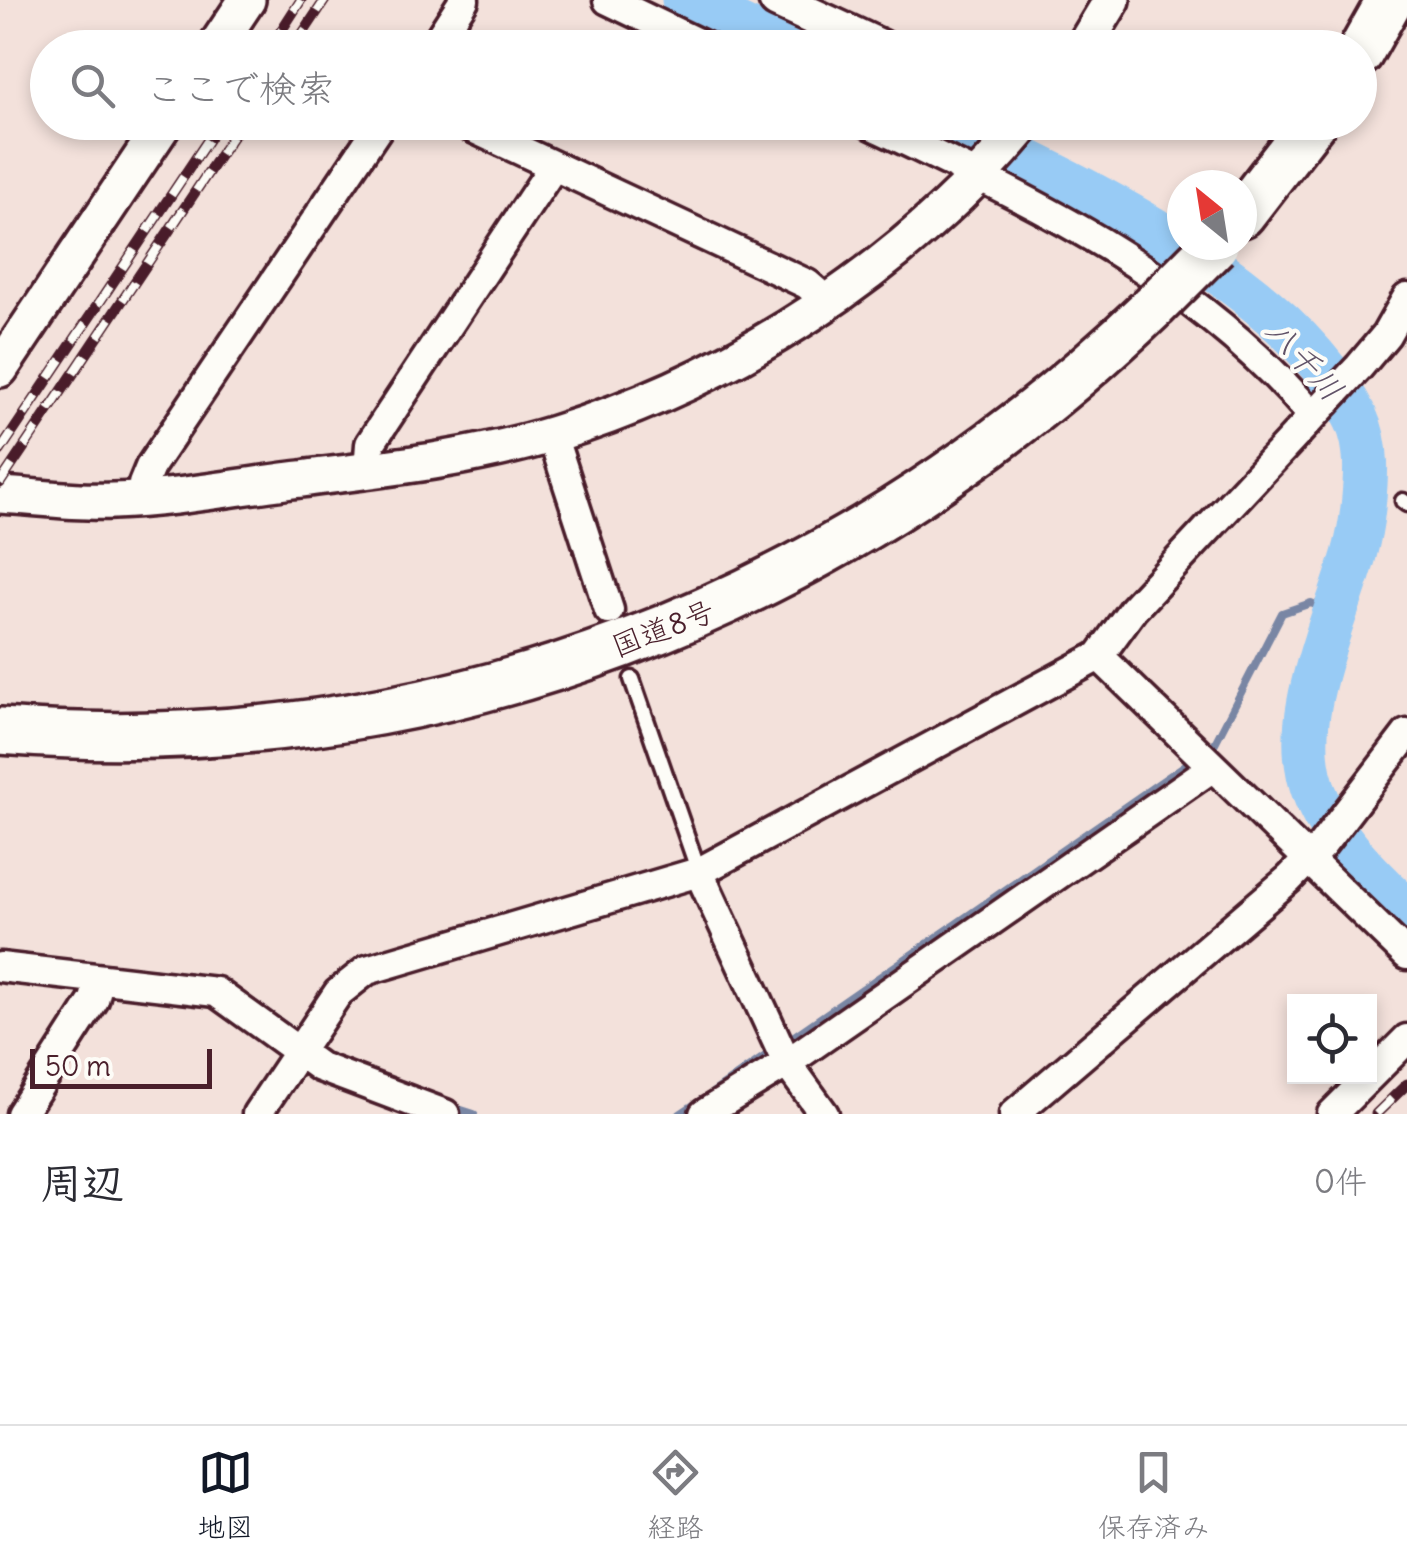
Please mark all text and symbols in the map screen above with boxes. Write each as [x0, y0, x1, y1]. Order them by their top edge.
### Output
search box [30, 30, 1377, 140]
icon: search [65, 58, 120, 113]
text: ここで検索 [145, 65, 335, 112]
north arrow [1167, 170, 1257, 260]
water label: 八千川 [1258, 311, 1352, 409]
street label: 国道8号 [606, 591, 720, 665]
map controls [1287, 994, 1377, 1084]
button: locate [1287, 994, 1377, 1084]
scale bar [30, 1044, 212, 1088]
text: 50 m [45, 1048, 111, 1084]
text: 周辺 [40, 1157, 124, 1209]
text: 0件 [1314, 1161, 1367, 1202]
tab: 地図 [197, 1445, 253, 1545]
tab: 経路 [647, 1445, 704, 1545]
tab: 保存済み [1098, 1445, 1210, 1545]

